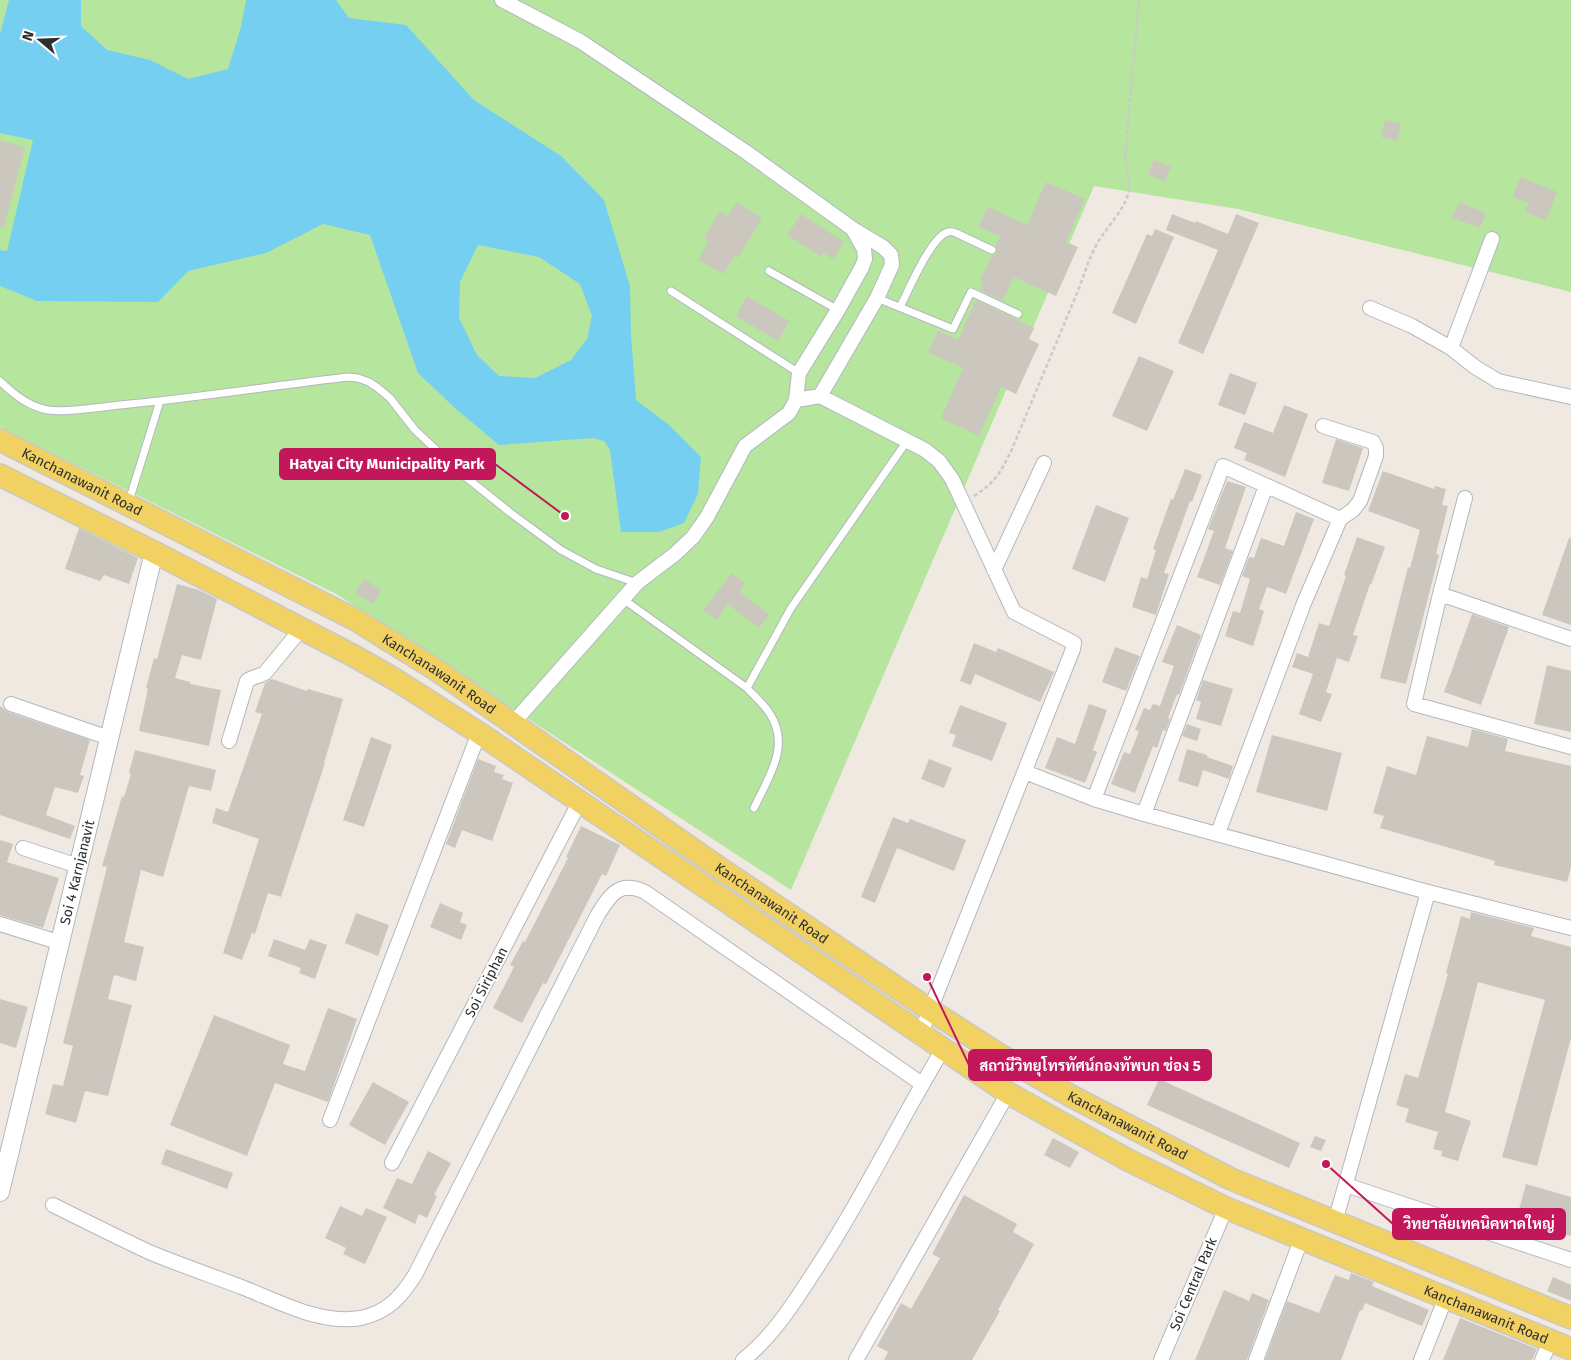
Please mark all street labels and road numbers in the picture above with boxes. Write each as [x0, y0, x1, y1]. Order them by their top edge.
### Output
street label: Kanchanawanit Road [19, 444, 145, 520]
street label: Kanchanawanit Road [379, 630, 499, 718]
street label: Soi 4 Karnjanavit [57, 817, 98, 926]
street label: Kanchanawanit Road [712, 859, 831, 948]
street label: Soi Siriphan [461, 944, 511, 1020]
street label: Kanchanawanit Road [1064, 1088, 1190, 1164]
street label: Soi Central Park [1166, 1234, 1221, 1333]
street label: Kanchanawanit Road [1421, 1282, 1551, 1348]

